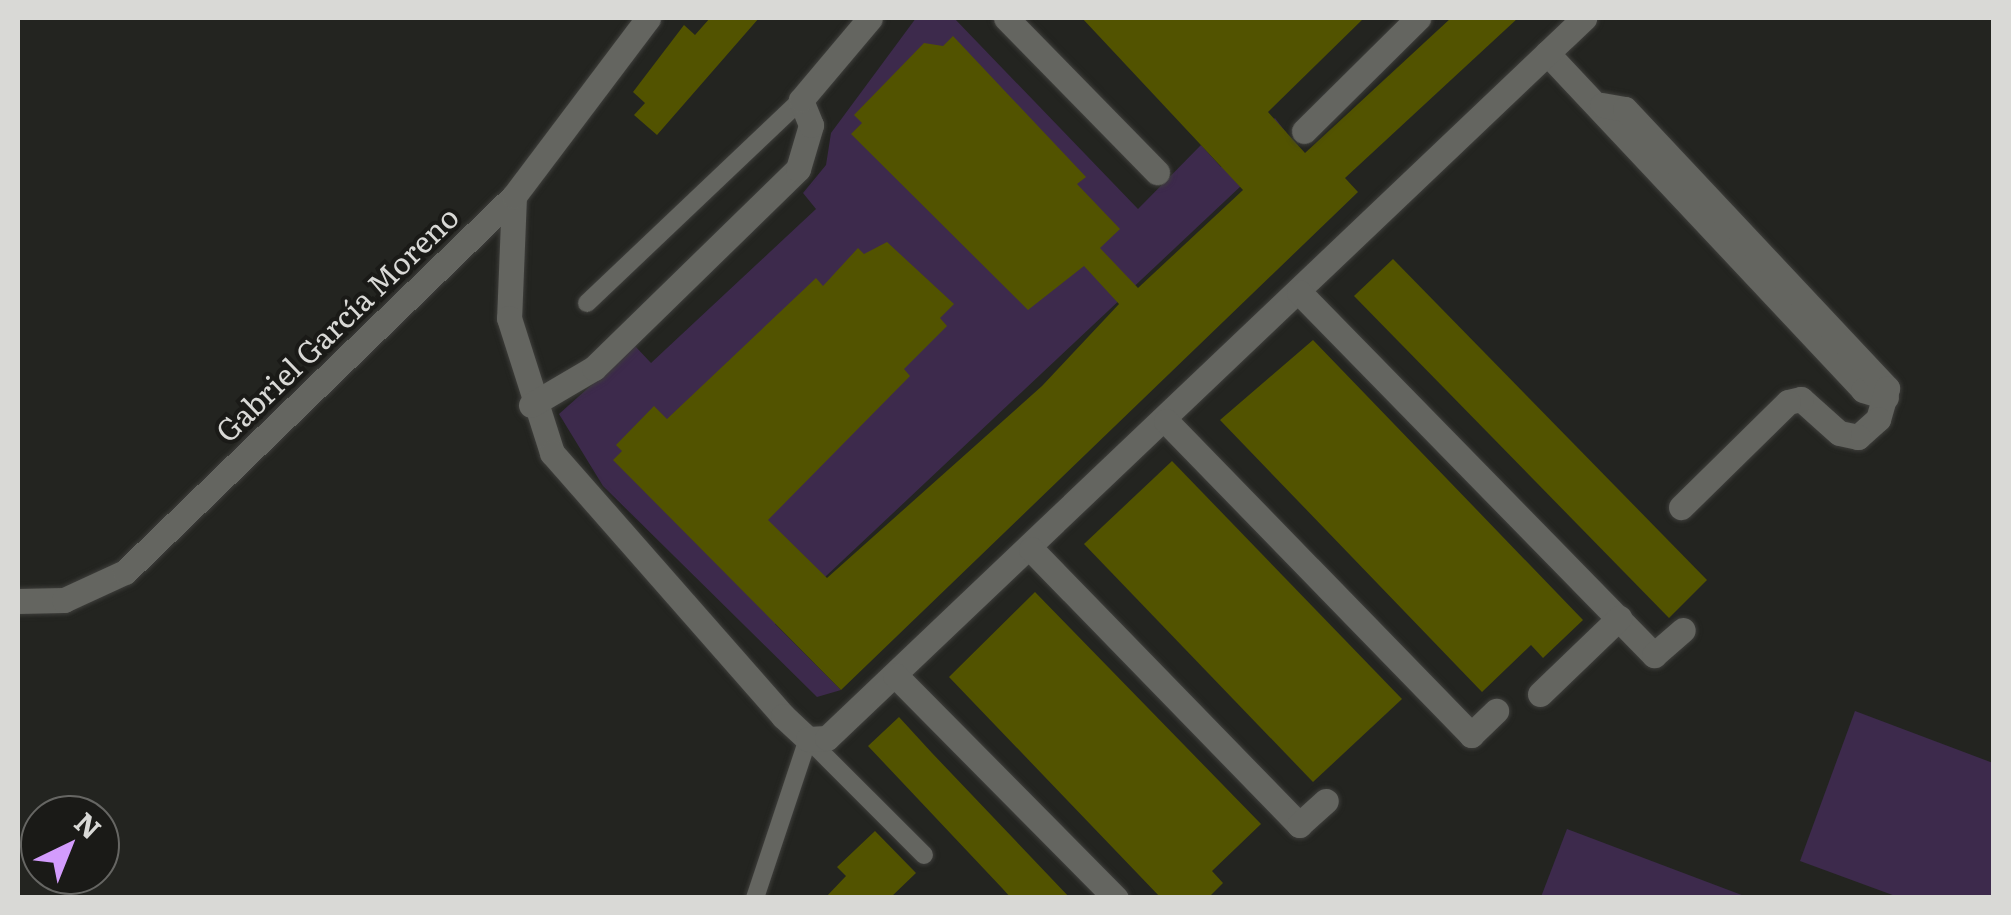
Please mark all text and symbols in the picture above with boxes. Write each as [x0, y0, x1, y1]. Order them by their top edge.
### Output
street label: Gabriel García Moreno [207, 198, 465, 448]
north arrow [20, 795, 120, 895]
text: N [66, 801, 112, 848]

